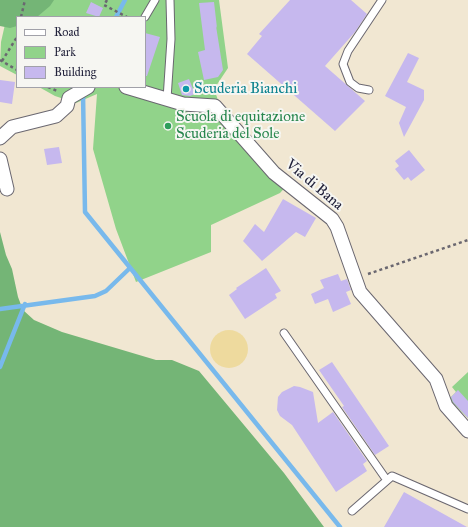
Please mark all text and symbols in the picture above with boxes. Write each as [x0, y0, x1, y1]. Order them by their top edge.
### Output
legend [16, 16, 146, 88]
text: Road [54, 25, 80, 39]
text: Park [54, 45, 76, 59]
text: Building [54, 65, 96, 79]
place label: Scuderia Bianchi [194, 80, 297, 98]
marker: Scuderia Bianchi [181, 84, 191, 94]
place label: Scuola di equitazione Scuderia del Sole [176, 108, 305, 143]
marker: Scuola di equitazione Scuderia del Sole [163, 121, 173, 131]
street label: Via di Bana [282, 156, 346, 214]

